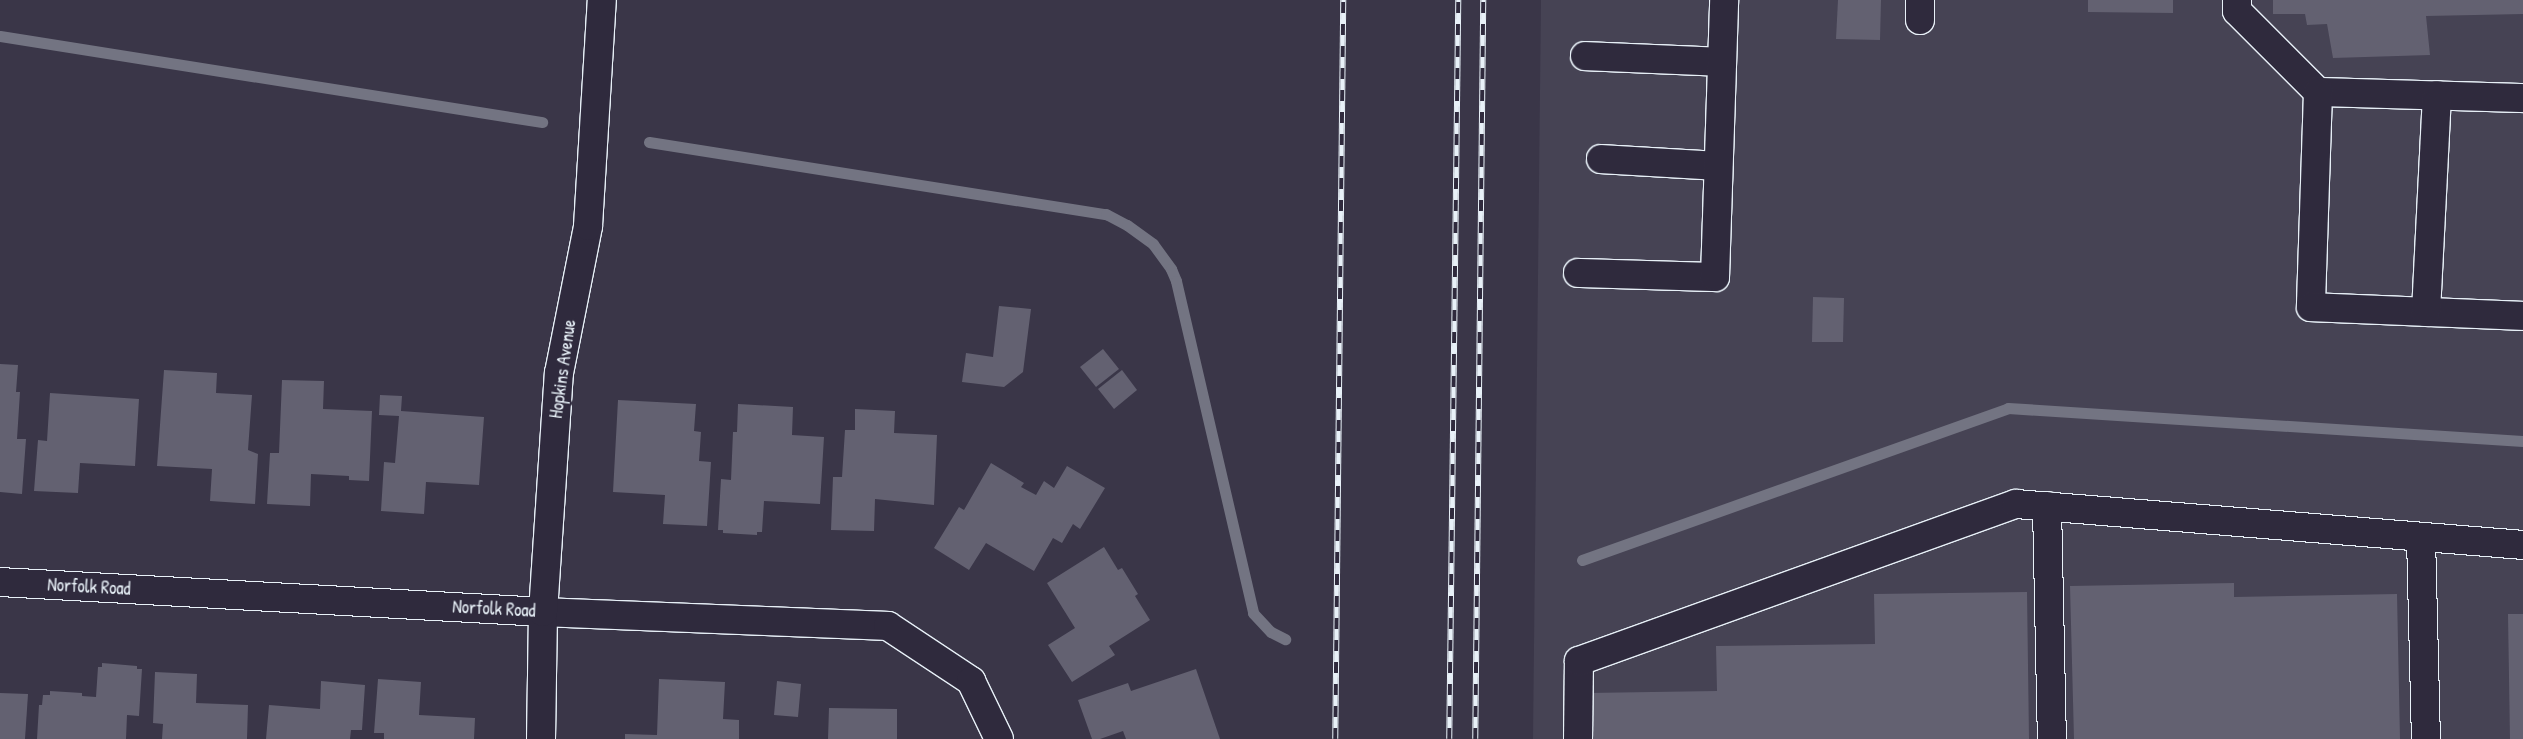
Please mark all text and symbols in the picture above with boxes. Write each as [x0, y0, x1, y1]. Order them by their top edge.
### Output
street label: Hopkins Avenue [545, 318, 581, 420]
street label: Norfolk Road [47, 574, 131, 600]
street label: Norfolk Road [452, 596, 536, 622]

